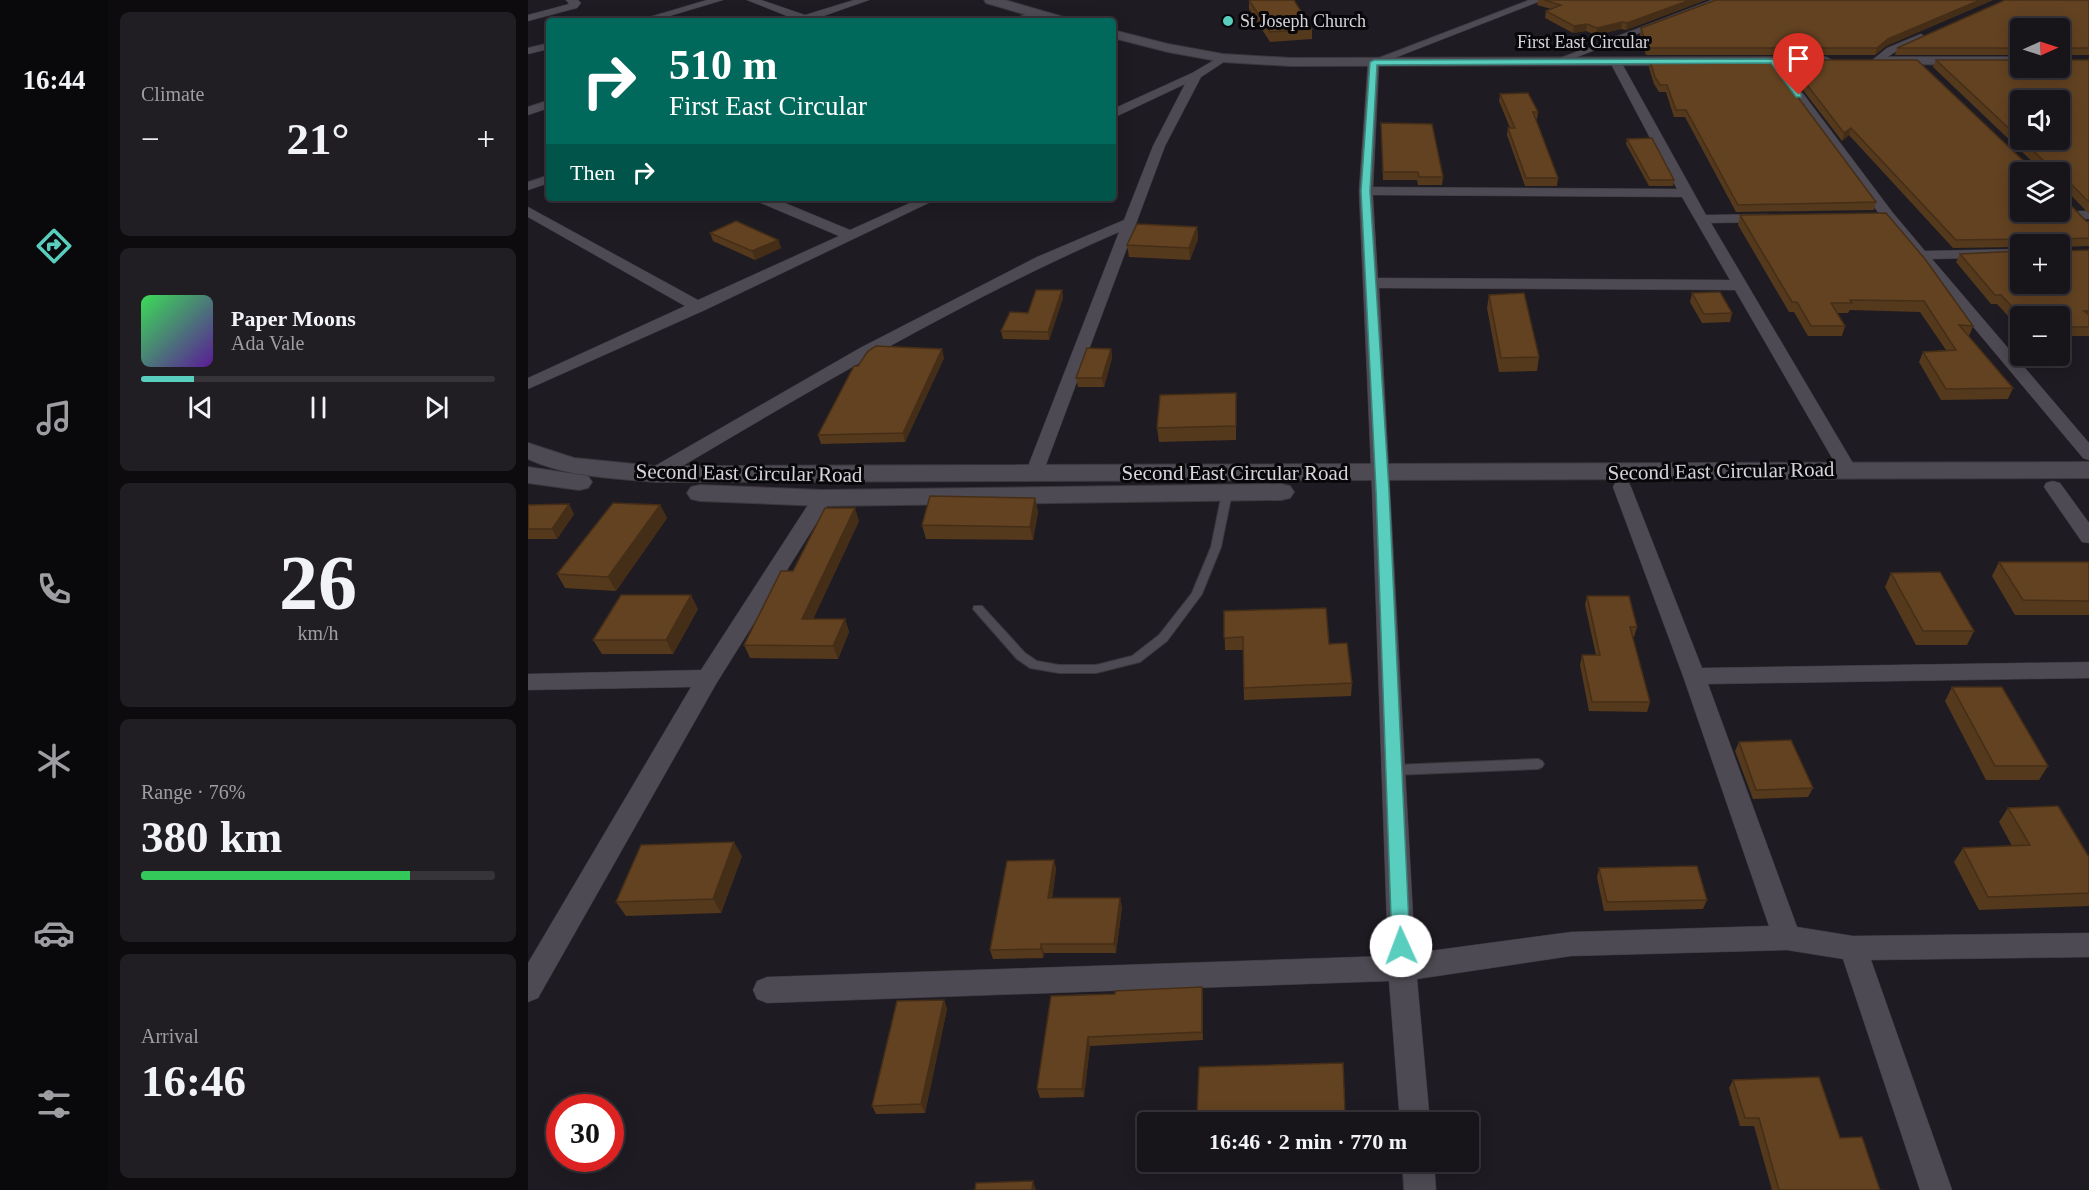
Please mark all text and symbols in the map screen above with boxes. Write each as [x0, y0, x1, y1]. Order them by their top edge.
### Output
place label: St Joseph Church [1240, 11, 1366, 31]
marker: St Joseph Church [1221, 14, 1235, 28]
north arrow [2010, 18, 2070, 78]
map controls [2010, 18, 2070, 366]
street label: First East Circular [1517, 32, 1649, 52]
pin [1773, 33, 1824, 95]
icon: right [570, 42, 648, 120]
text: 510 m [669, 42, 778, 88]
icon: arrive [1782, 42, 1815, 75]
text: 16:44 [23, 65, 86, 95]
text: Climate [141, 83, 204, 105]
button: sound [2010, 90, 2070, 150]
text: First East Circular [669, 91, 867, 121]
text: 21° [287, 114, 350, 164]
text: − [141, 121, 160, 157]
text: + [476, 121, 495, 157]
icon: right [627, 156, 660, 189]
text: Then [570, 160, 615, 185]
button: layers [2010, 162, 2070, 222]
icon: directions [33, 225, 75, 267]
button: + [2010, 234, 2070, 294]
text: Paper Moons [231, 306, 356, 331]
button: − [2010, 306, 2070, 366]
text: Ada Vale [231, 332, 305, 354]
icon: previous [184, 391, 217, 424]
icon: pause [302, 391, 335, 424]
icon: next [420, 391, 453, 424]
icon: music [33, 397, 75, 439]
street label: Second East Circular Road [1607, 457, 1835, 485]
street label: Second East Circular Road [635, 459, 863, 487]
street label: Second East Circular Road [1122, 461, 1349, 485]
text: 26 [279, 539, 357, 626]
icon: phone [33, 568, 75, 610]
text: km/h [297, 622, 339, 644]
icon: climate [33, 740, 75, 782]
text: Range · 76% [141, 781, 245, 803]
text: 380 km [141, 812, 282, 862]
icon: car [33, 912, 75, 954]
position arrow [1369, 914, 1433, 978]
text: Arrival [141, 1025, 199, 1047]
text: 16:46 [141, 1056, 246, 1106]
icon: filters [33, 1083, 75, 1125]
speed limit sign: 30 [546, 1094, 624, 1172]
text: 16:46 · 2 min · 770 m [1209, 1129, 1407, 1154]

